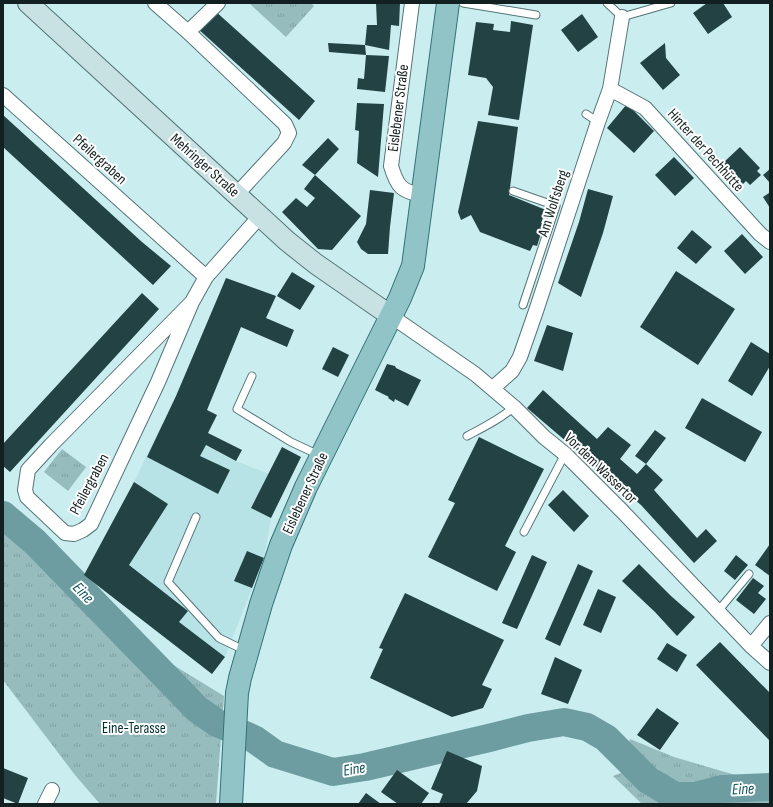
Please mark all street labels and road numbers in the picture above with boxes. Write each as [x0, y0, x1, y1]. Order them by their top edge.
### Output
street label: Eislebener Straße [384, 63, 413, 153]
street label: Hinter der Pechhütte [663, 105, 748, 196]
street label: Mehringer Straße [166, 129, 243, 201]
street label: Pfeilergraben [69, 130, 131, 189]
street label: Am Wolfsberg [533, 167, 573, 240]
street label: Vor dem Wassertor [560, 429, 642, 509]
street label: Eislebener Straße [278, 449, 333, 537]
street label: Pfeilergraben [65, 450, 113, 518]

